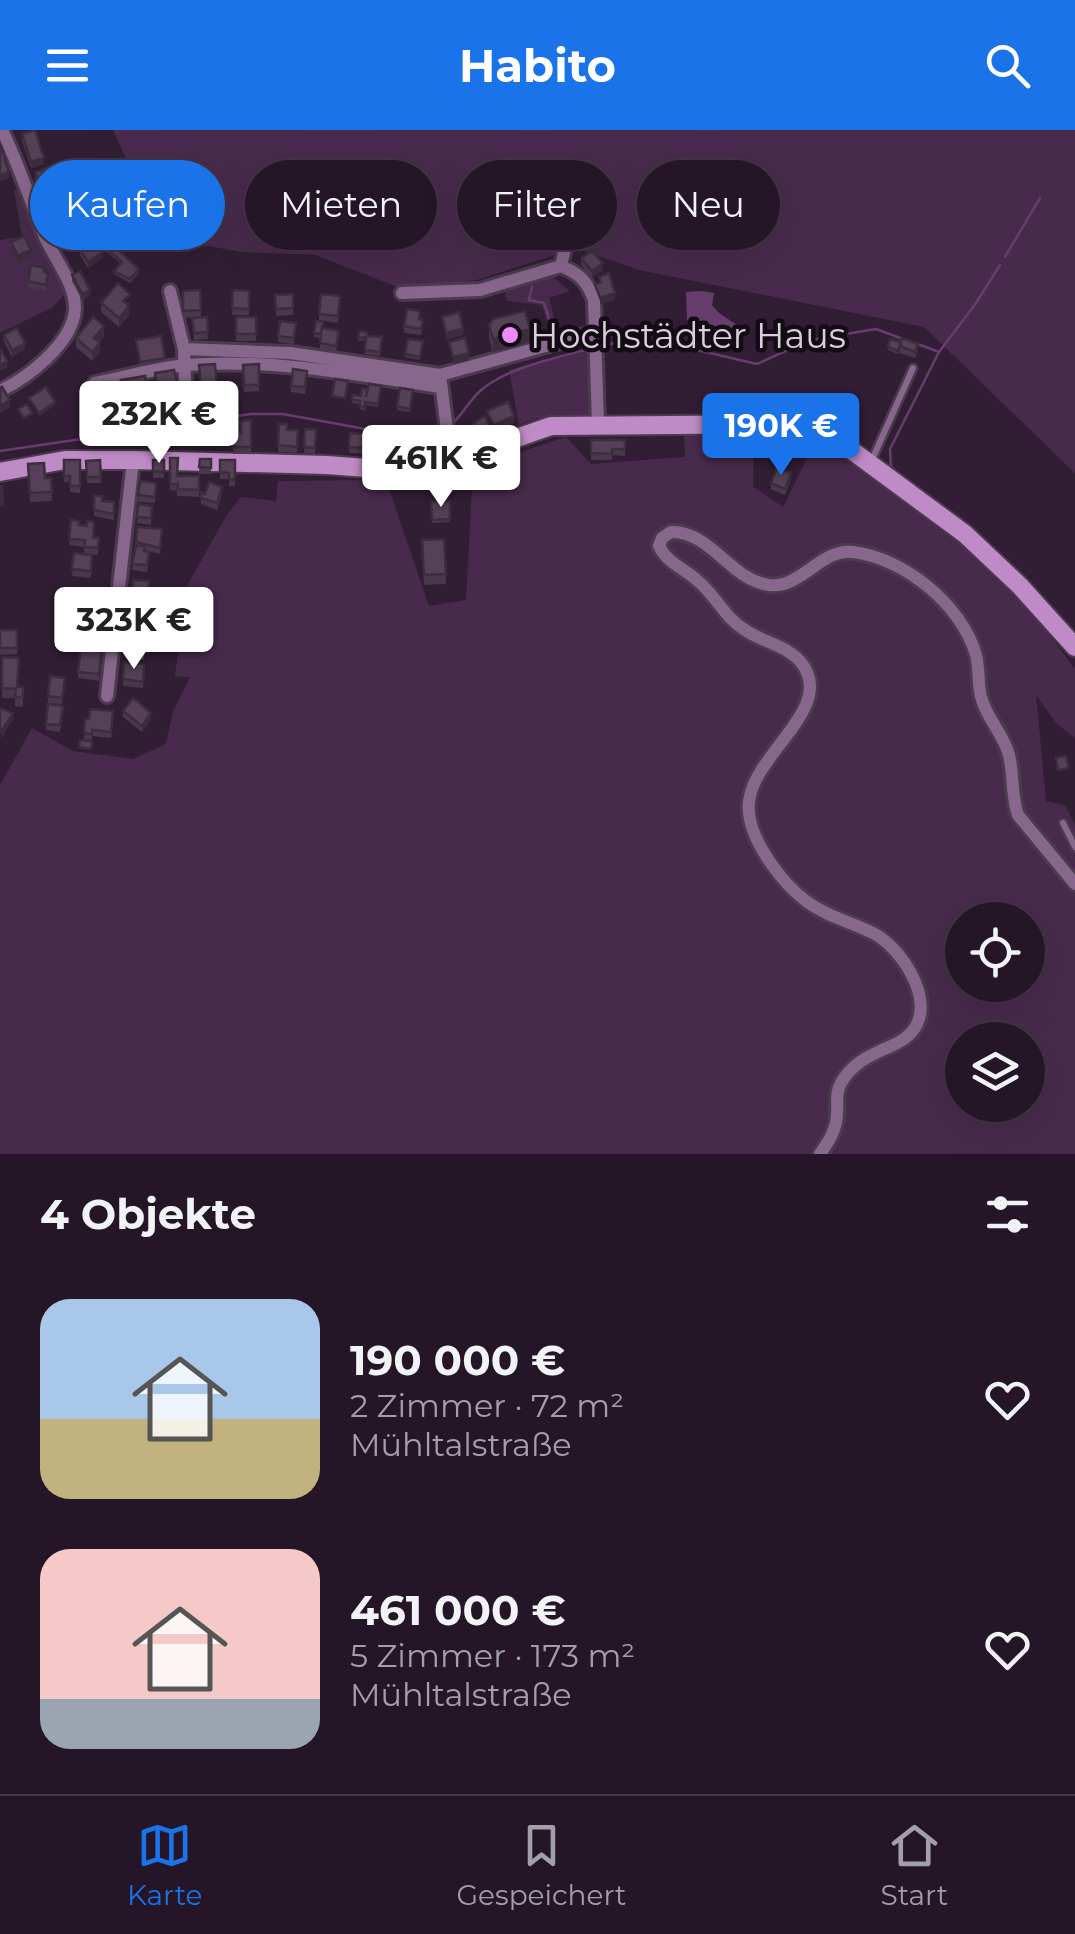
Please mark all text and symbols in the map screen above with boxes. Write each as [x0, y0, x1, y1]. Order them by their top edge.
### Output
icon: menu [40, 38, 95, 93]
text: Habito [459, 38, 616, 93]
icon: search [980, 38, 1035, 93]
chip: Kaufen [30, 160, 225, 250]
chip: Mieten [245, 160, 437, 250]
chip: Filter [457, 160, 617, 250]
chip: Neu [637, 160, 780, 250]
place label: Hochstädter Haus [530, 314, 846, 357]
marker: Hochstädter Haus [499, 324, 521, 346]
pin: 232K € [78, 381, 240, 466]
pin: 190K € [700, 393, 862, 478]
text: 232K € [101, 394, 217, 433]
text: 190K € [724, 406, 838, 445]
pin: 461K € [360, 425, 522, 510]
text: 461K € [384, 438, 498, 477]
pin: 323K € [53, 587, 215, 672]
text: 323K € [76, 600, 192, 639]
map controls [945, 902, 1045, 1122]
button: locate [945, 902, 1045, 1002]
button: layers [945, 1022, 1045, 1122]
icon: filters [980, 1187, 1035, 1242]
text: 4 Objekte [40, 1188, 256, 1240]
text: 190 000 € [350, 1334, 565, 1386]
icon: home [120, 1339, 240, 1459]
icon: heart [980, 1372, 1035, 1427]
text: 2 Zimmer · 72 m² [350, 1386, 624, 1425]
text: Mühltalstraße [350, 1425, 572, 1464]
text: 461 000 € [350, 1584, 566, 1636]
icon: home [120, 1589, 240, 1709]
icon: heart [980, 1622, 1035, 1677]
text: 5 Zimmer · 173 m² [350, 1636, 635, 1675]
text: Mühltalstraße [350, 1675, 572, 1714]
tab: Karte [127, 1818, 202, 1912]
tab: Gespeichert [456, 1818, 626, 1912]
tab: Start [880, 1818, 948, 1912]

